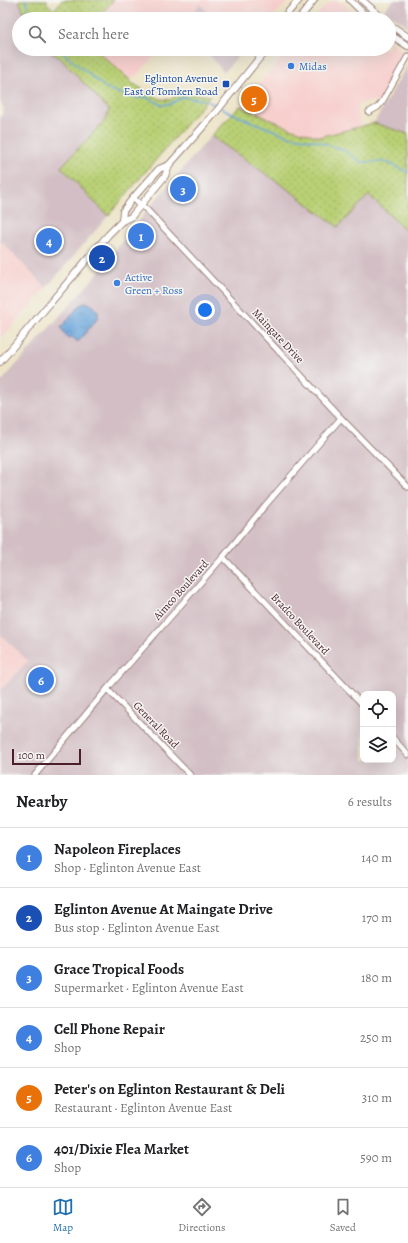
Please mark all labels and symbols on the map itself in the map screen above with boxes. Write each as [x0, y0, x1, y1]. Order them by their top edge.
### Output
place label: Midas [299, 59, 327, 74]
marker: Midas [286, 61, 296, 71]
place label: Eglinton Avenue East of Tomken Road [124, 71, 218, 99]
marker: Eglinton Avenue East of Tomken Road [221, 79, 231, 89]
pin: 5 [241, 84, 267, 114]
pin: 3 [170, 174, 196, 204]
pin: 1 [128, 221, 154, 251]
pin: 4 [36, 226, 62, 256]
pin: 2 [89, 243, 115, 273]
place label: Active Green + Ross [124, 270, 183, 298]
marker: Active Green + Ross [112, 278, 122, 288]
your location [195, 300, 215, 320]
street label: Maingate Drive [249, 306, 307, 367]
street label: Aimco Boulevard [149, 557, 212, 624]
street label: Bradco Boulevard [268, 590, 333, 658]
pin: 6 [28, 665, 54, 695]
street label: General Road [130, 698, 182, 752]
scale bar [12, 747, 81, 766]

